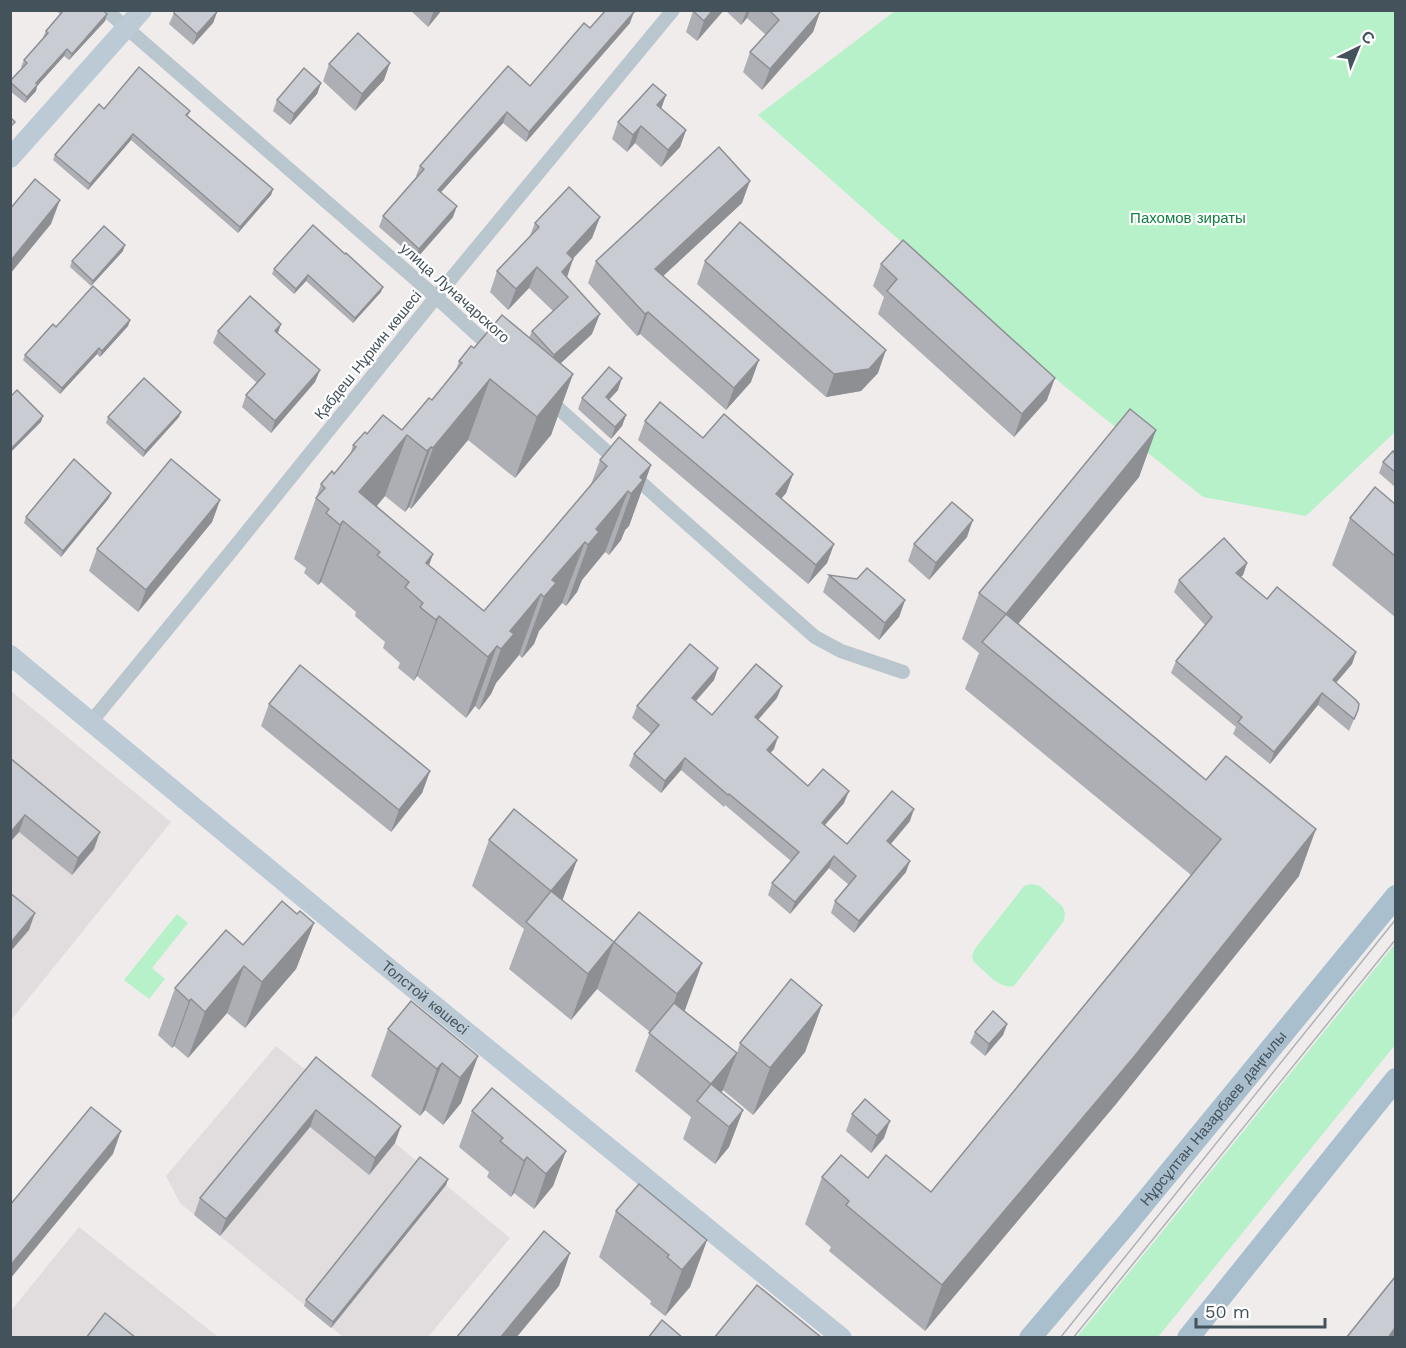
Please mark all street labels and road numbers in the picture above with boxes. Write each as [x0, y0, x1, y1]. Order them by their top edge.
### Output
street label: улица Луначарского [397, 239, 513, 347]
street label: Қабдеш Нұркин көшесі [311, 287, 425, 423]
street label: Толстой көшесі [378, 957, 472, 1038]
street label: Нұрсұлтан Назарбаев даңғылы [1136, 1027, 1290, 1210]

